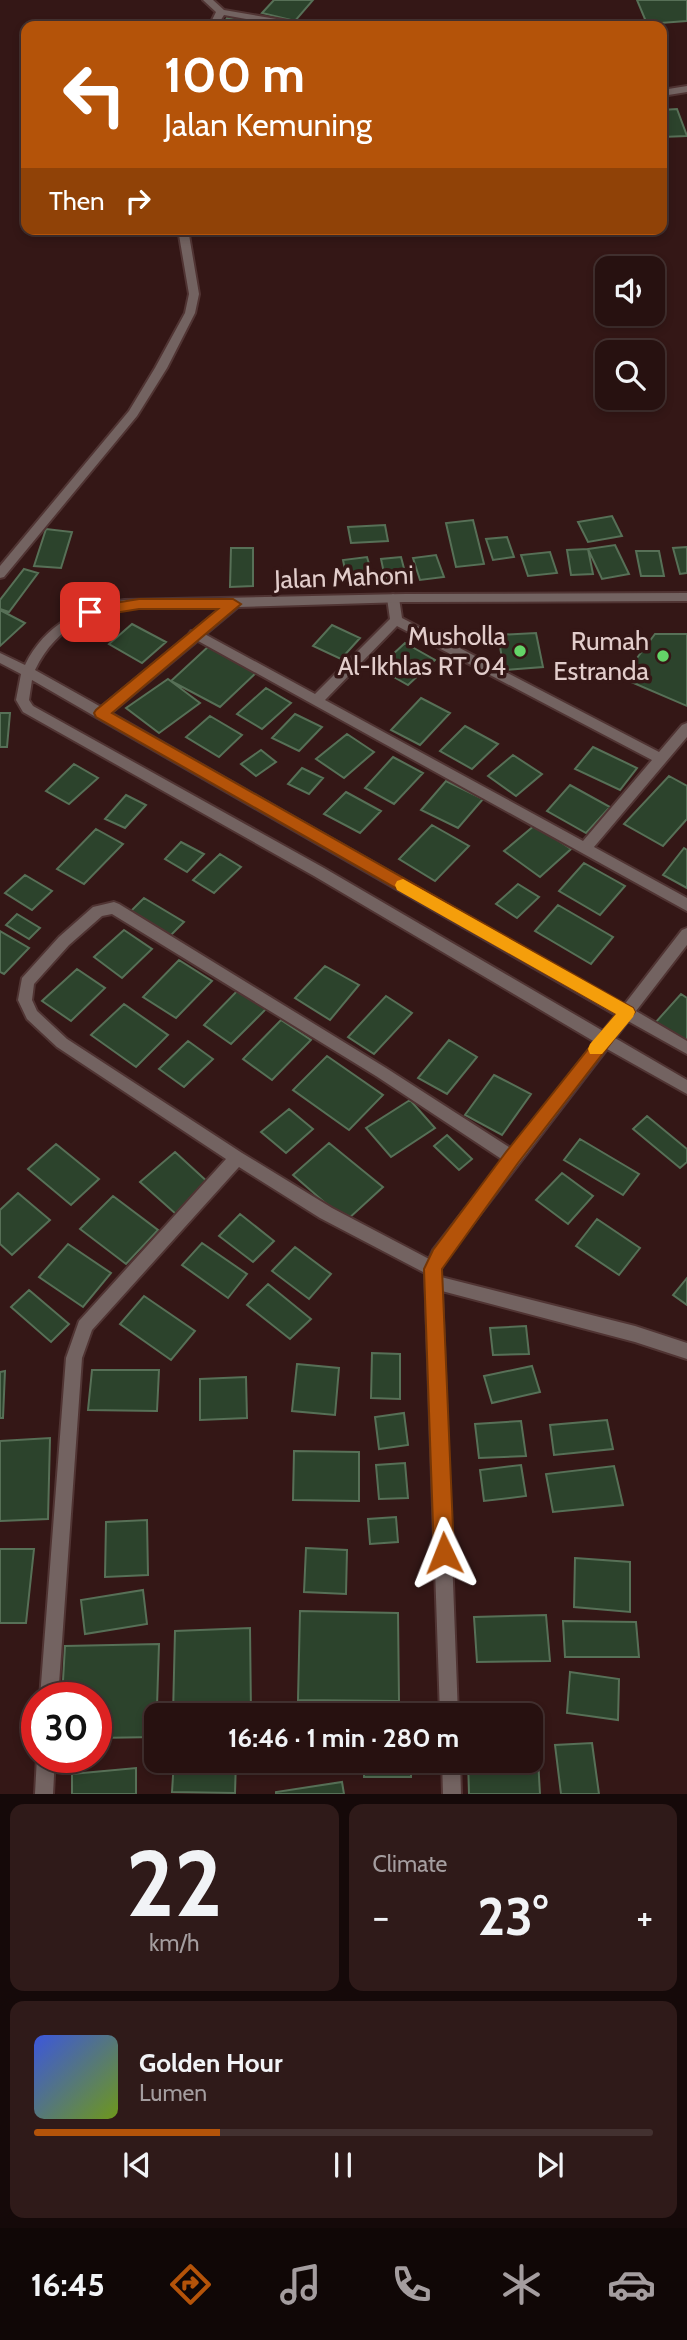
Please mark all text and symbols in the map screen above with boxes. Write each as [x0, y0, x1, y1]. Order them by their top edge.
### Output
text: 100 m [164, 45, 305, 104]
icon: left [49, 49, 140, 140]
text: Jalan Kemuning [164, 105, 372, 144]
icon: right [119, 182, 157, 220]
text: Then [49, 185, 105, 217]
map controls [595, 256, 665, 410]
button: sound [595, 256, 665, 326]
button: search [595, 340, 665, 410]
street label: Jalan Mahoni [273, 559, 414, 595]
pin [60, 582, 120, 642]
icon: arrive [71, 593, 109, 631]
place label: Musholla Al-Ikhlas RT 04 [337, 620, 507, 682]
place label: Rumah Estranda [553, 625, 650, 687]
marker: Musholla Al-Ikhlas RT 04 [512, 643, 528, 659]
marker: Rumah Estranda [655, 648, 671, 664]
position arrow [407, 1516, 481, 1590]
speed limit sign: 30 [21, 1682, 112, 1773]
text: 16:46 · 1 min · 280 m [228, 1722, 459, 1754]
text: 22 [126, 1828, 222, 1939]
text: Climate [373, 1850, 447, 1878]
text: 23° [477, 1885, 548, 1948]
text: − [373, 1893, 389, 1940]
text: + [636, 1893, 653, 1940]
text: km/h [149, 1929, 199, 1957]
text: Golden Hour [139, 2047, 282, 2079]
text: Lumen [139, 2079, 207, 2107]
icon: previous [118, 2146, 156, 2184]
icon: pause [324, 2146, 362, 2184]
icon: next [531, 2146, 569, 2184]
icon: directions [166, 2260, 215, 2309]
icon: music [276, 2260, 325, 2309]
icon: phone [387, 2260, 436, 2309]
icon: climate [497, 2260, 546, 2309]
icon: car [607, 2260, 656, 2309]
text: 16:45 [31, 2265, 105, 2304]

